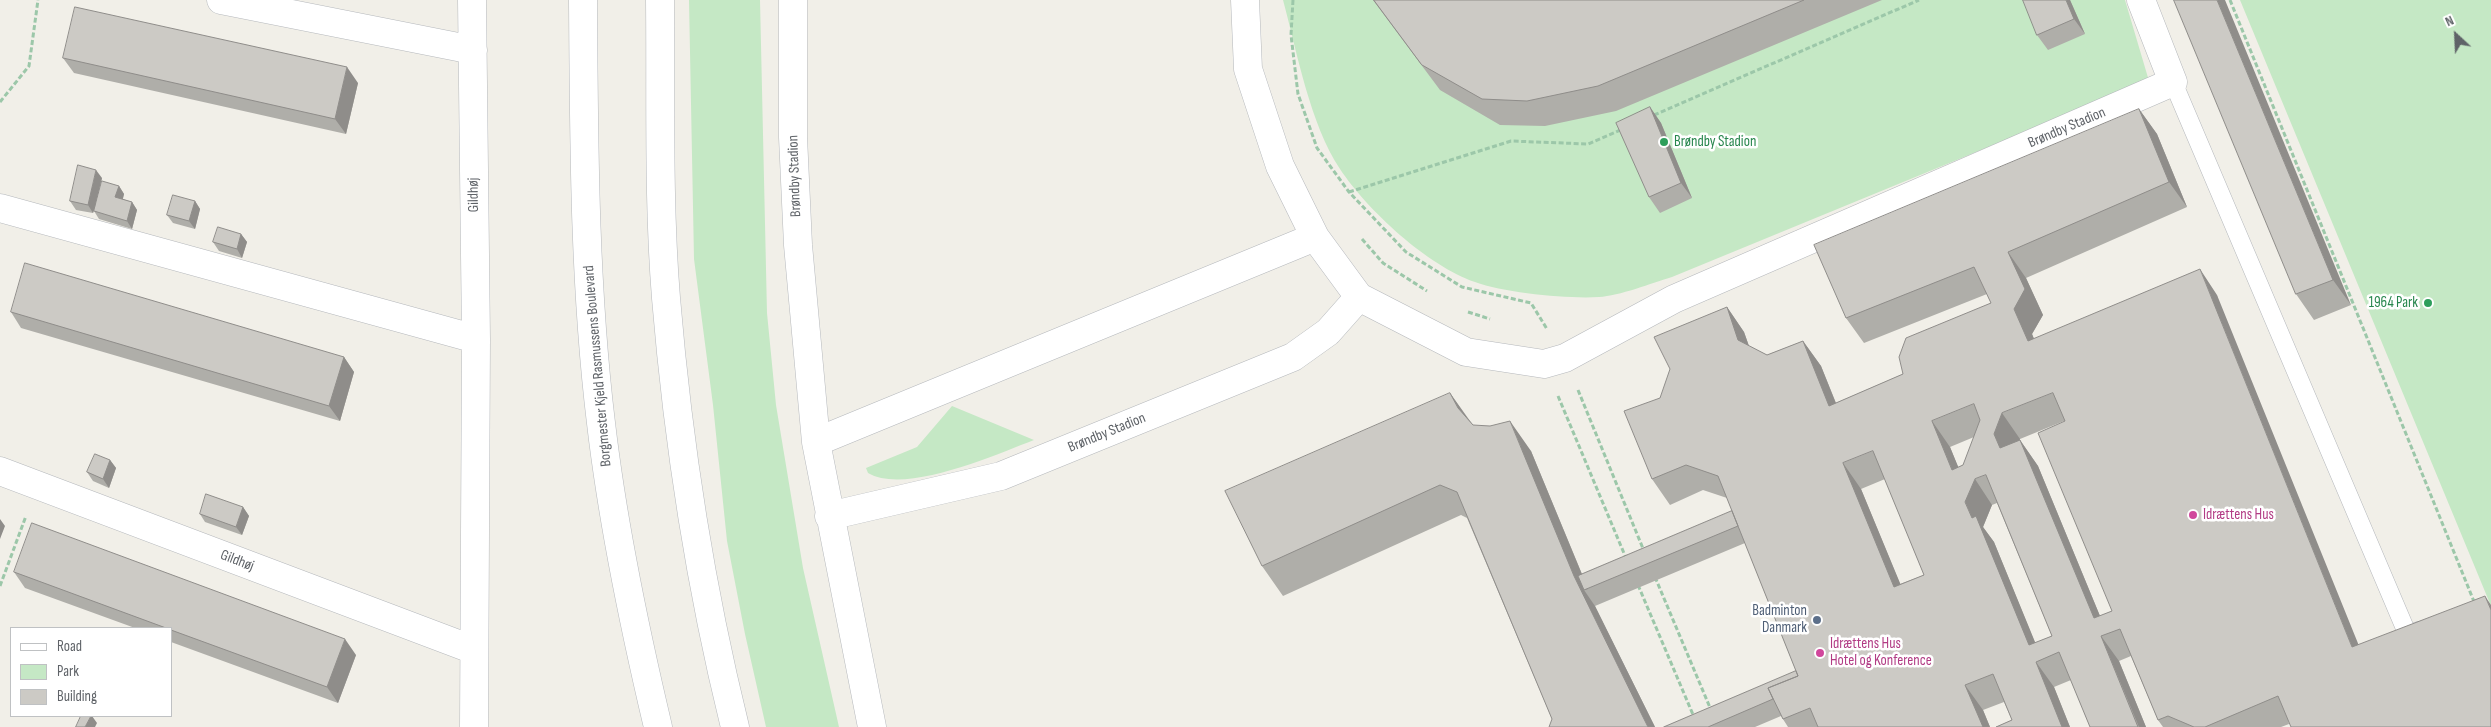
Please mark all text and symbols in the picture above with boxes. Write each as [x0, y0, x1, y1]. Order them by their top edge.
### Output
north arrow [2431, 10, 2481, 60]
text: N [2442, 12, 2456, 30]
street label: Brøndby Stadion [2026, 104, 2108, 152]
place label: Brøndby Stadion [1674, 133, 1756, 151]
street label: Brøndby Stadion [785, 135, 805, 217]
marker: Brøndby Stadion [1658, 136, 1670, 148]
street label: Gildhøj [465, 178, 483, 212]
street label: Borgmester Kjeld Rasmussens Boulevard [580, 265, 616, 467]
place label: 1964 Park [2369, 294, 2418, 312]
marker: 1964 Park [2422, 297, 2434, 309]
street label: Brøndby Stadion [1065, 409, 1149, 457]
place label: Idrættens Hus [2203, 506, 2274, 524]
marker: Idrættens Hus [2187, 509, 2199, 521]
street label: Gildhøj [218, 546, 256, 576]
place label: Badminton Danmark [1752, 602, 1807, 637]
marker: Badminton Danmark [1811, 614, 1823, 626]
legend [10, 627, 172, 717]
place label: Idrættens Hus Hotel og Konference [1830, 635, 1932, 670]
text: Road [57, 637, 82, 656]
marker: Idrættens Hus Hotel og Konference [1814, 647, 1826, 659]
text: Park [57, 662, 79, 681]
text: Building [57, 687, 97, 706]

